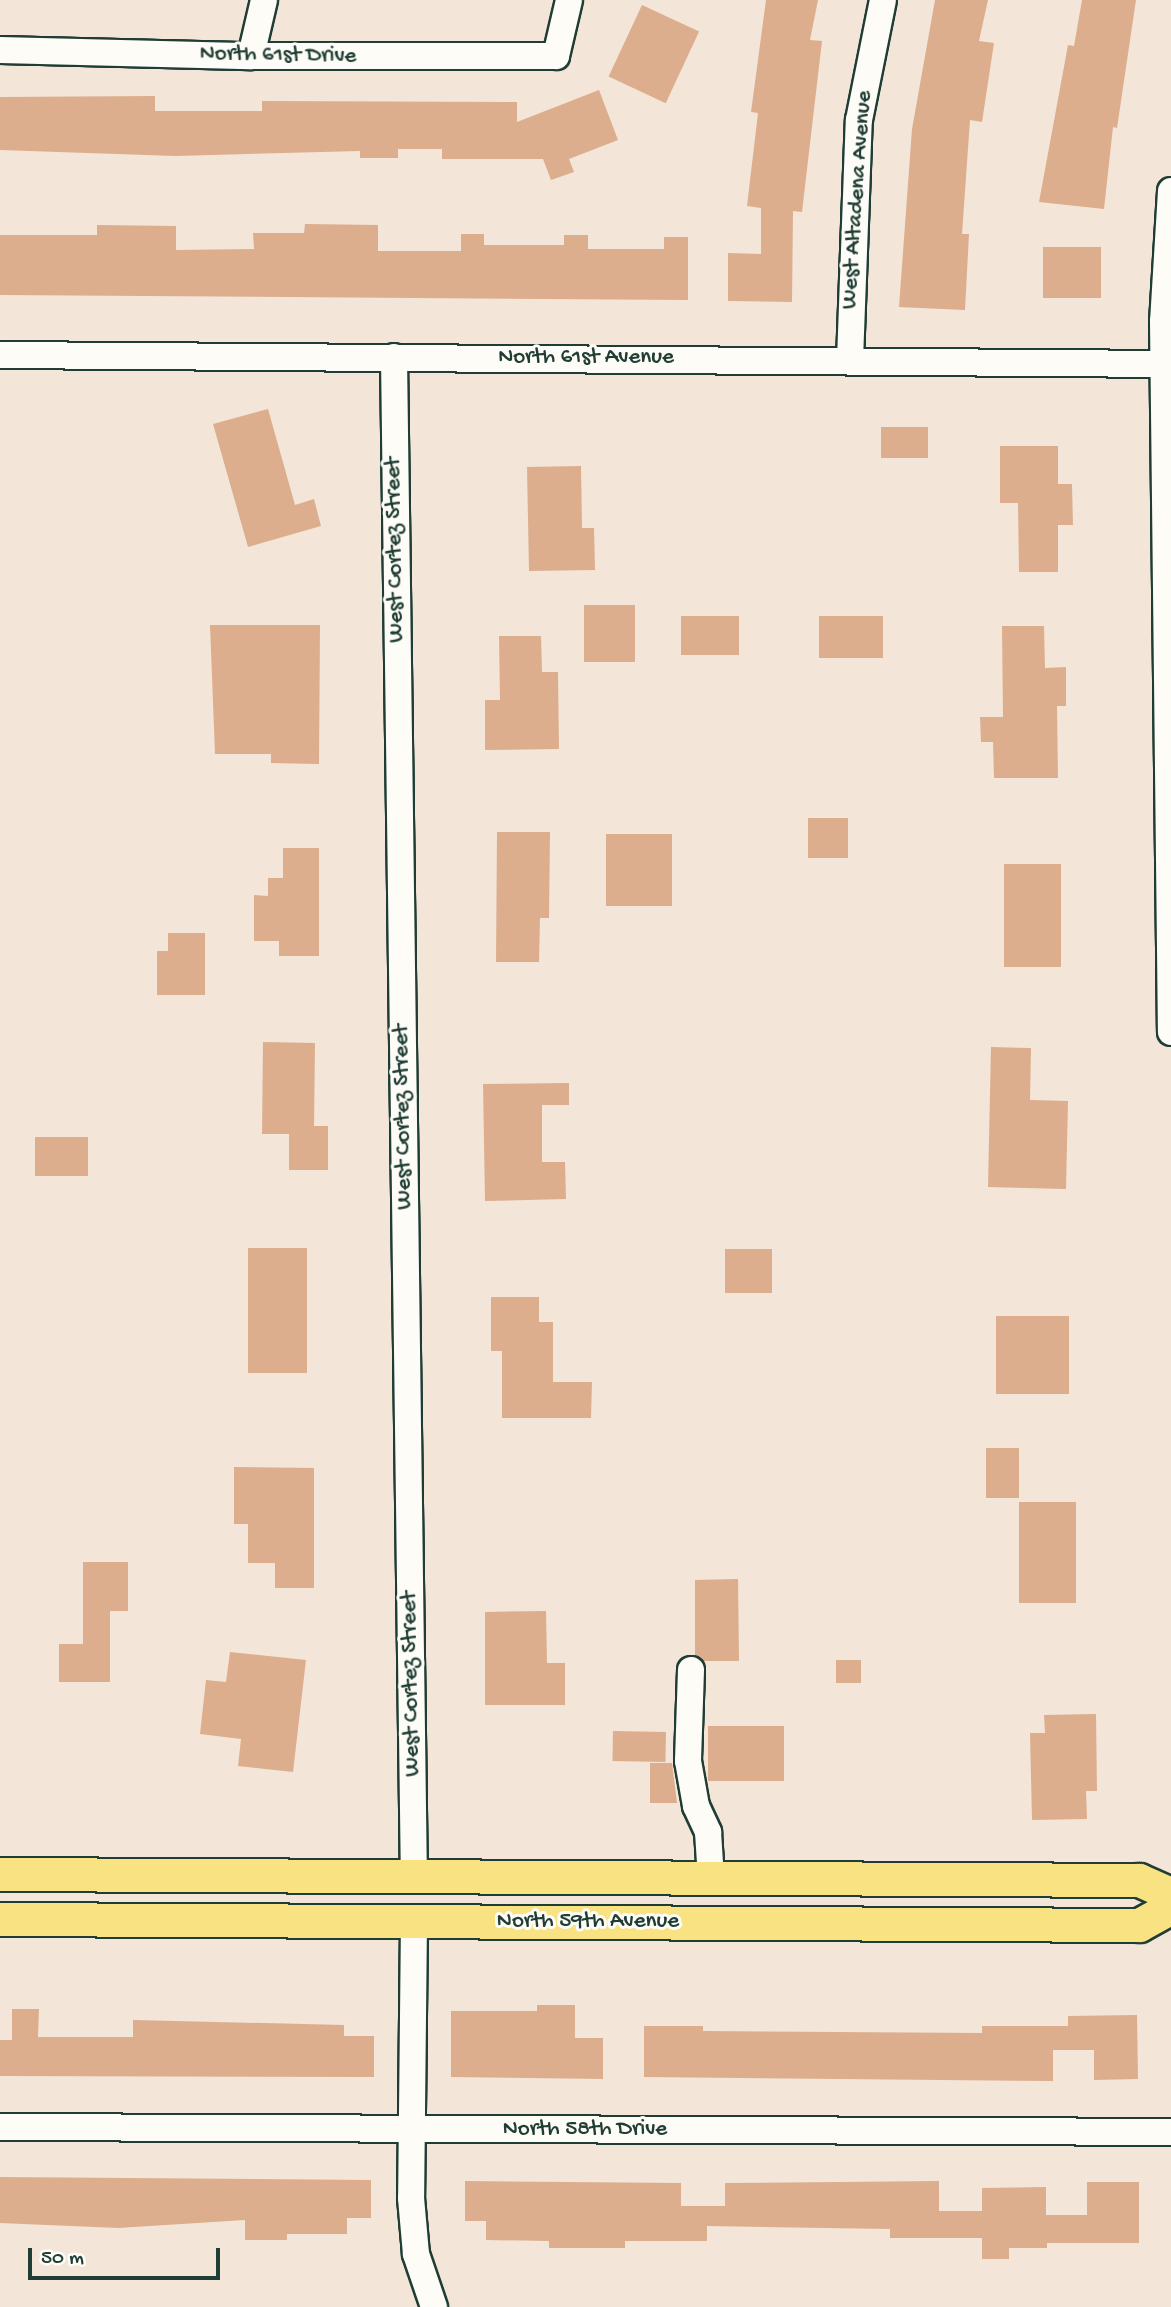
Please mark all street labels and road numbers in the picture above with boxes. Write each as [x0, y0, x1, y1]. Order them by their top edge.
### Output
street label: North 61st Drive [199, 41, 357, 71]
street label: West Altadena Avenue [837, 90, 879, 310]
street label: North 61st Avenue [498, 344, 674, 372]
street label: West Cortez Street [381, 457, 411, 643]
street label: West Cortez Street [389, 1024, 419, 1210]
street label: West Cortez Street [397, 1591, 427, 1777]
street label: North 59th Avenue [497, 1908, 679, 1936]
street label: North 58th Drive [503, 2116, 667, 2144]

